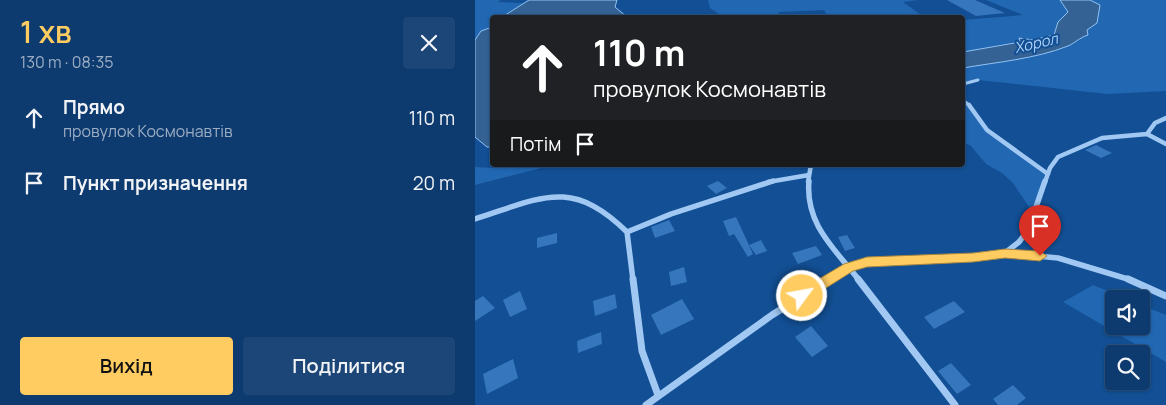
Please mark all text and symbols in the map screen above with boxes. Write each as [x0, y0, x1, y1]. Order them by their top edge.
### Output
text: 1 хв [20, 11, 72, 52]
button: close [403, 17, 455, 69]
water label: Хорол [1012, 28, 1061, 58]
text: 110 m [593, 29, 685, 77]
icon: ahead [510, 35, 575, 100]
text: 130 m · 08:35 [20, 51, 114, 73]
text: провулок Космонавтів [593, 74, 826, 104]
text: Прямо [63, 94, 125, 120]
icon: ahead [20, 104, 48, 132]
text: 110 m [409, 105, 455, 131]
text: провулок Космонавтів [63, 120, 233, 142]
icon: arrive [571, 130, 599, 158]
text: Потім [510, 131, 561, 157]
icon: arrive [20, 169, 48, 197]
text: Пункт призначення [63, 170, 248, 196]
text: 20 m [413, 170, 455, 196]
pin [1019, 205, 1061, 256]
icon: arrive [1026, 212, 1054, 240]
position arrow [775, 269, 827, 321]
map controls [1105, 290, 1150, 390]
button: sound [1105, 290, 1150, 335]
button: Вихід [20, 337, 233, 395]
button: Поділитися [243, 337, 455, 395]
button: search [1105, 345, 1150, 390]

